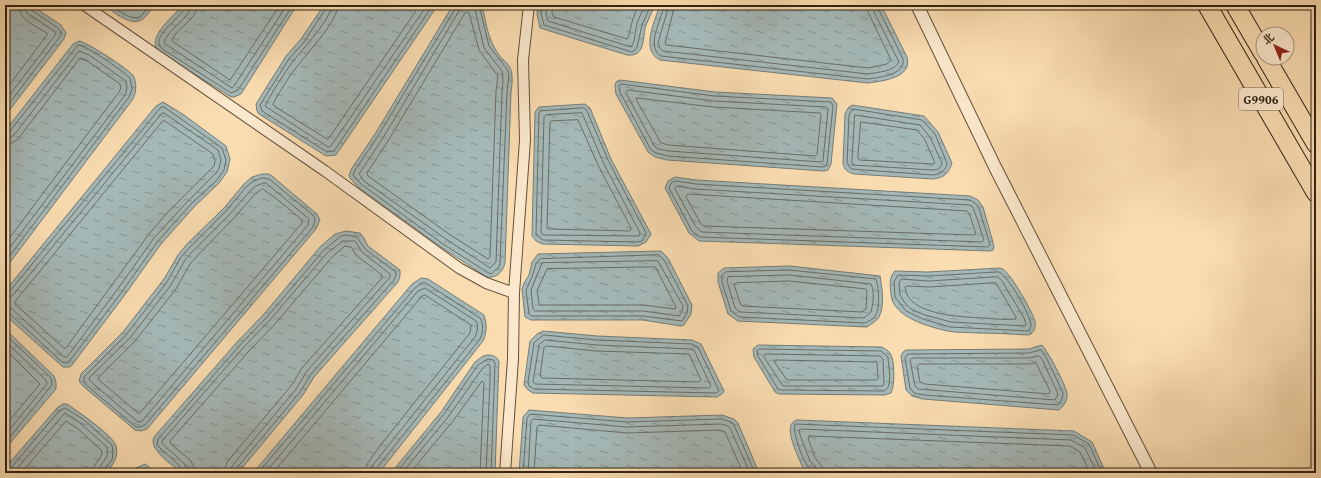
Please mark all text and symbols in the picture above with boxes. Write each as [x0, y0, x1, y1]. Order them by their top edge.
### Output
north arrow [1255, 26, 1295, 66]
text: 北 [1259, 29, 1278, 48]
road number: G9906 [1239, 88, 1283, 110]

